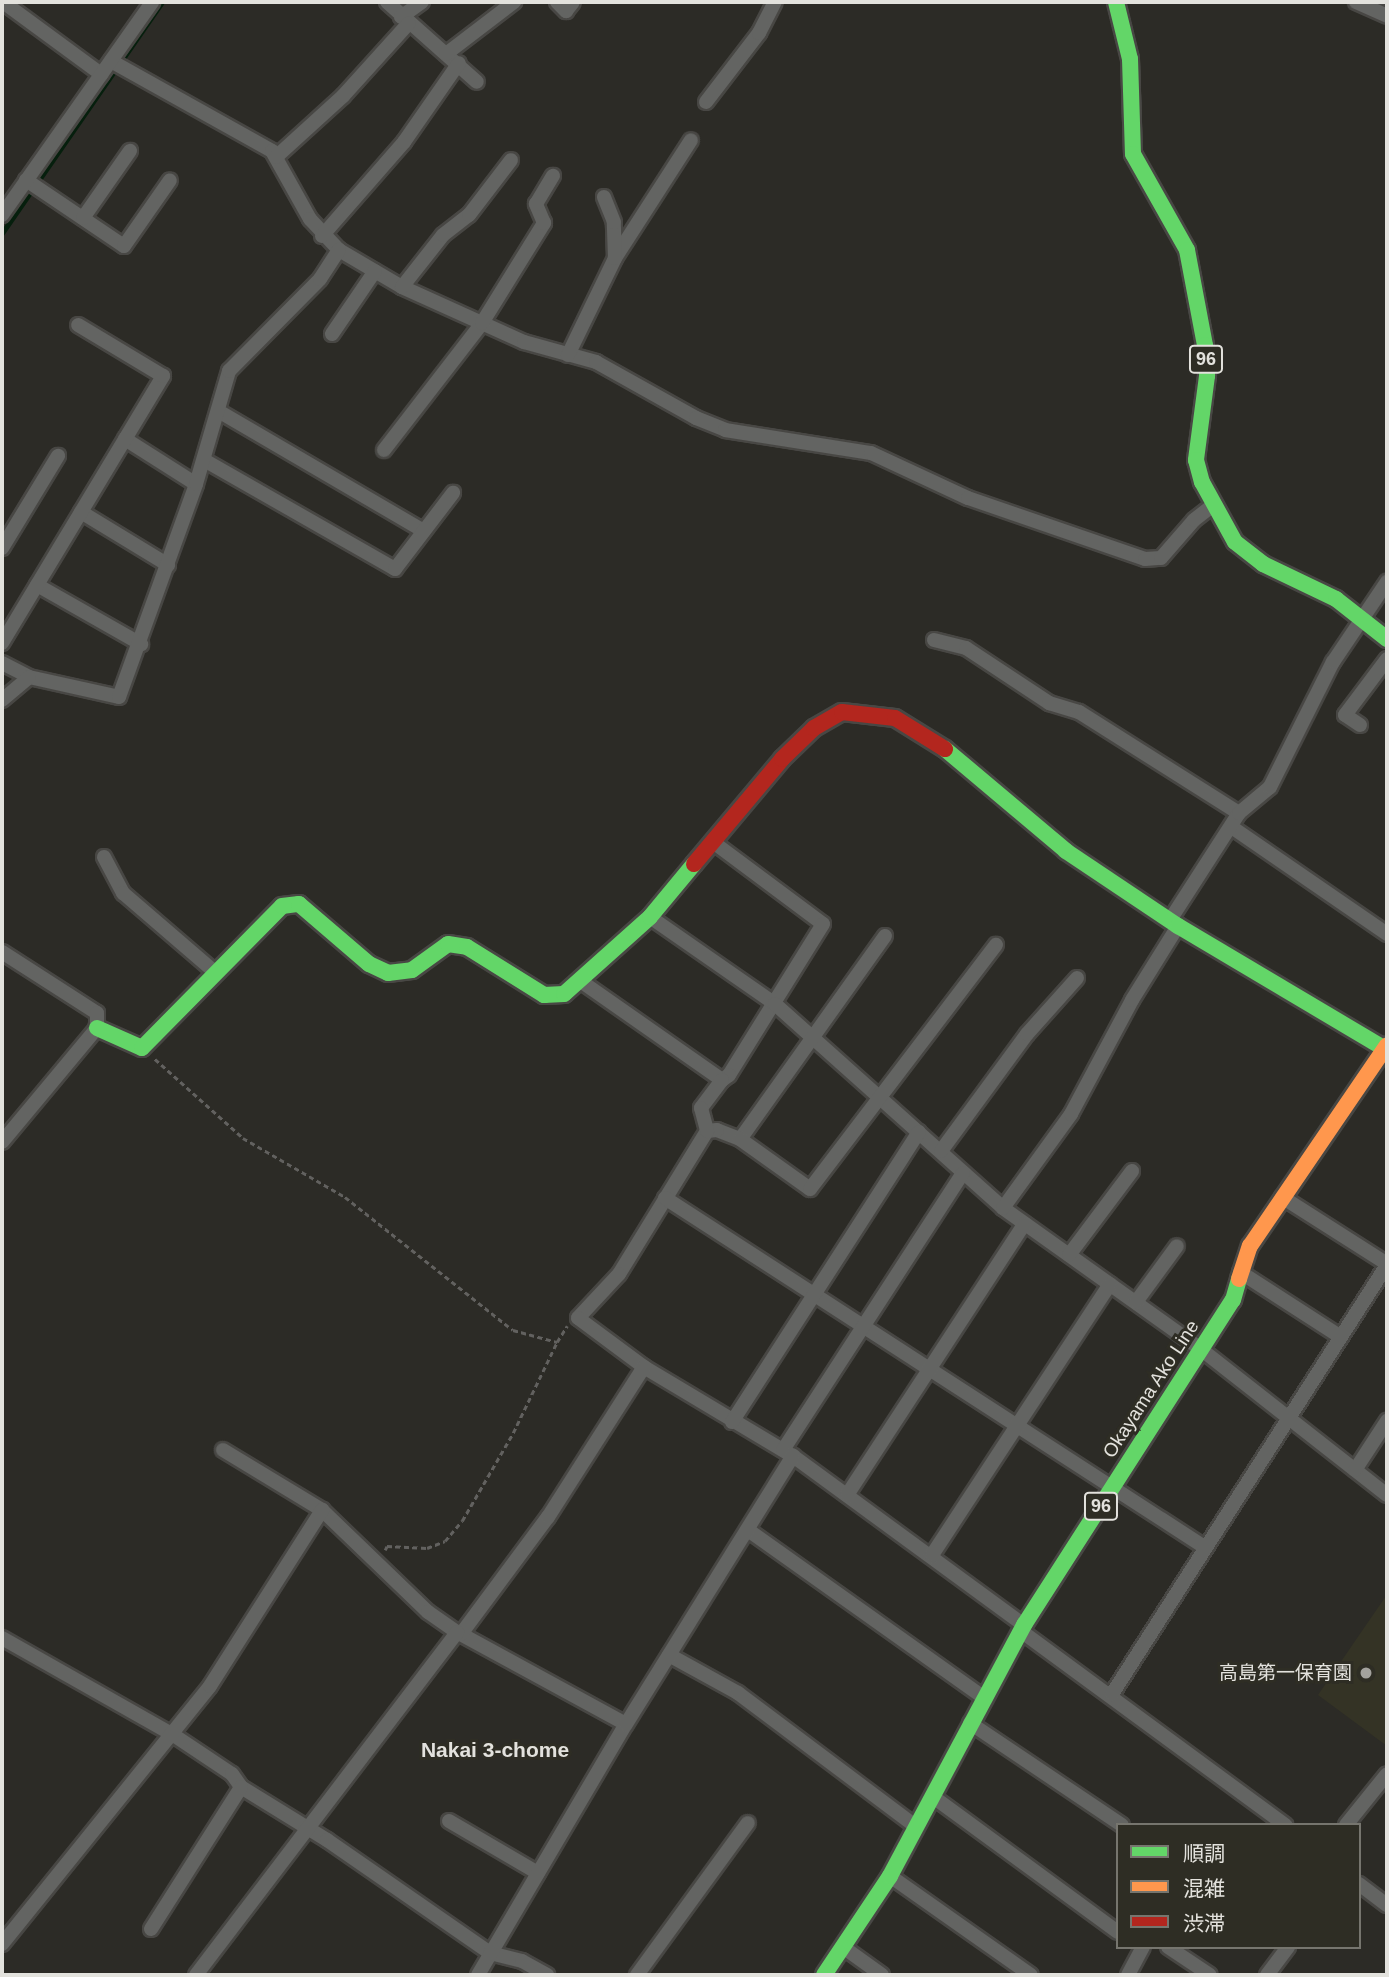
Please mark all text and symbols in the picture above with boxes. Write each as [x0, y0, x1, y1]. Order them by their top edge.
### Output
road number: 96 [1188, 344, 1224, 374]
street label: Okayama Ako Line [1098, 1315, 1204, 1463]
road number: 96 [1084, 1492, 1118, 1520]
place label: 高島第一保育園 [1219, 1662, 1352, 1684]
marker: 高島第一保育園 [1358, 1665, 1374, 1681]
district label: Nakai 3-chome [421, 1737, 569, 1763]
legend [1116, 1823, 1361, 1949]
text: 順調 [1183, 1842, 1225, 1865]
text: 混雑 [1183, 1877, 1225, 1900]
text: 渋滞 [1183, 1912, 1225, 1935]

